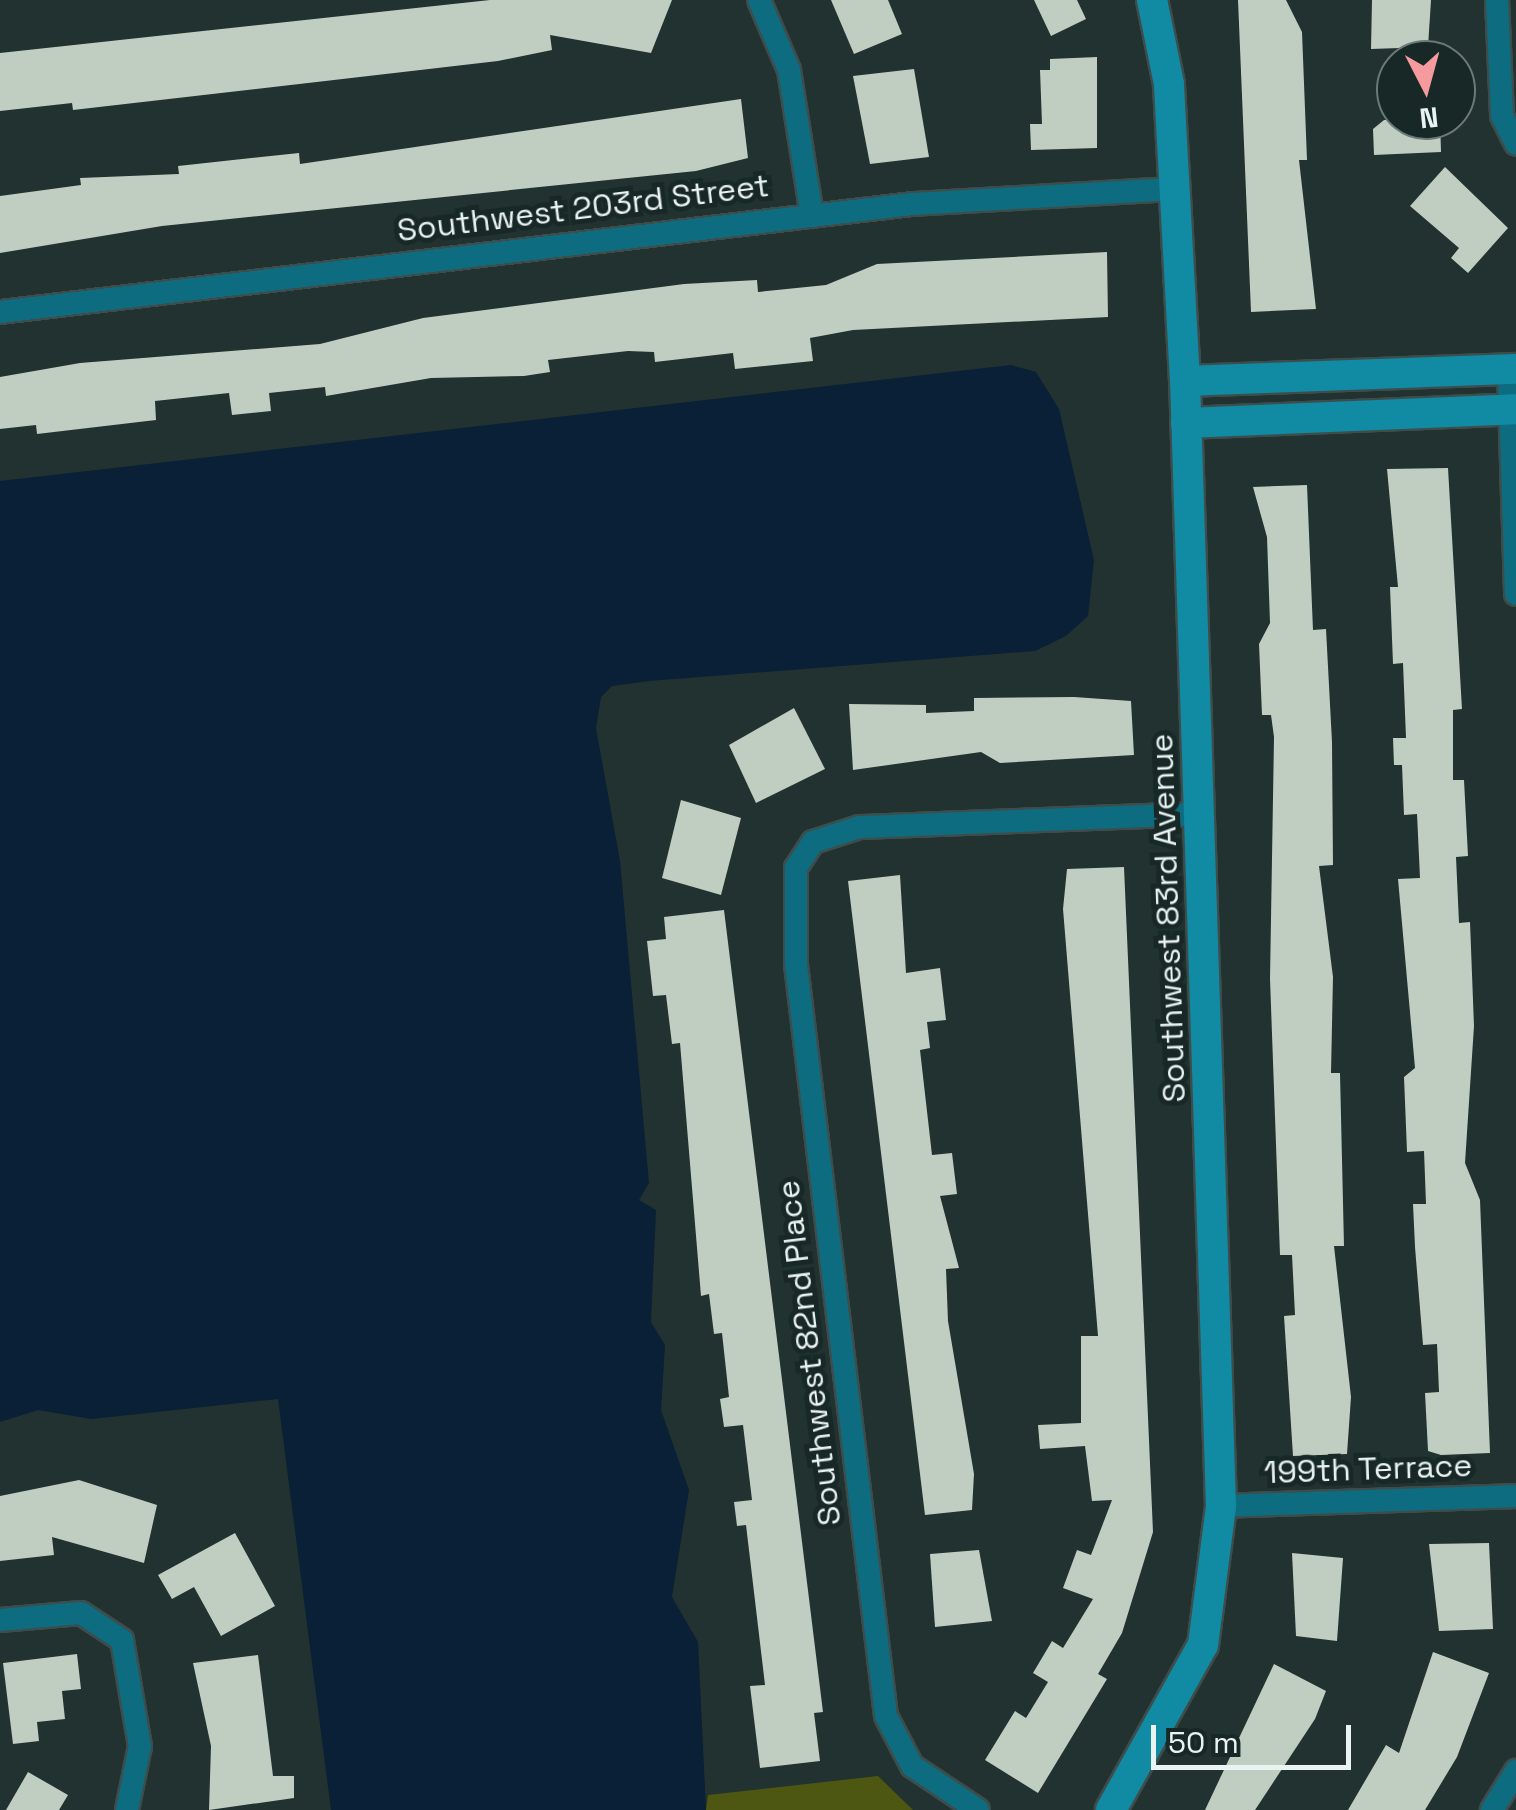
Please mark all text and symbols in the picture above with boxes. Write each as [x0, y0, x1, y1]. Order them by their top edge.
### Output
north arrow [1376, 40, 1476, 140]
text: N [1418, 99, 1440, 137]
street label: Southwest 203rd Street [395, 166, 771, 250]
street label: Southwest 83rd Avenue [1142, 733, 1194, 1103]
street label: Southwest 82nd Place [769, 1178, 849, 1528]
street label: 199th Terrace [1263, 1446, 1473, 1492]
scale bar [1156, 1705, 1356, 1767]
text: 50 m [1168, 1723, 1239, 1762]

